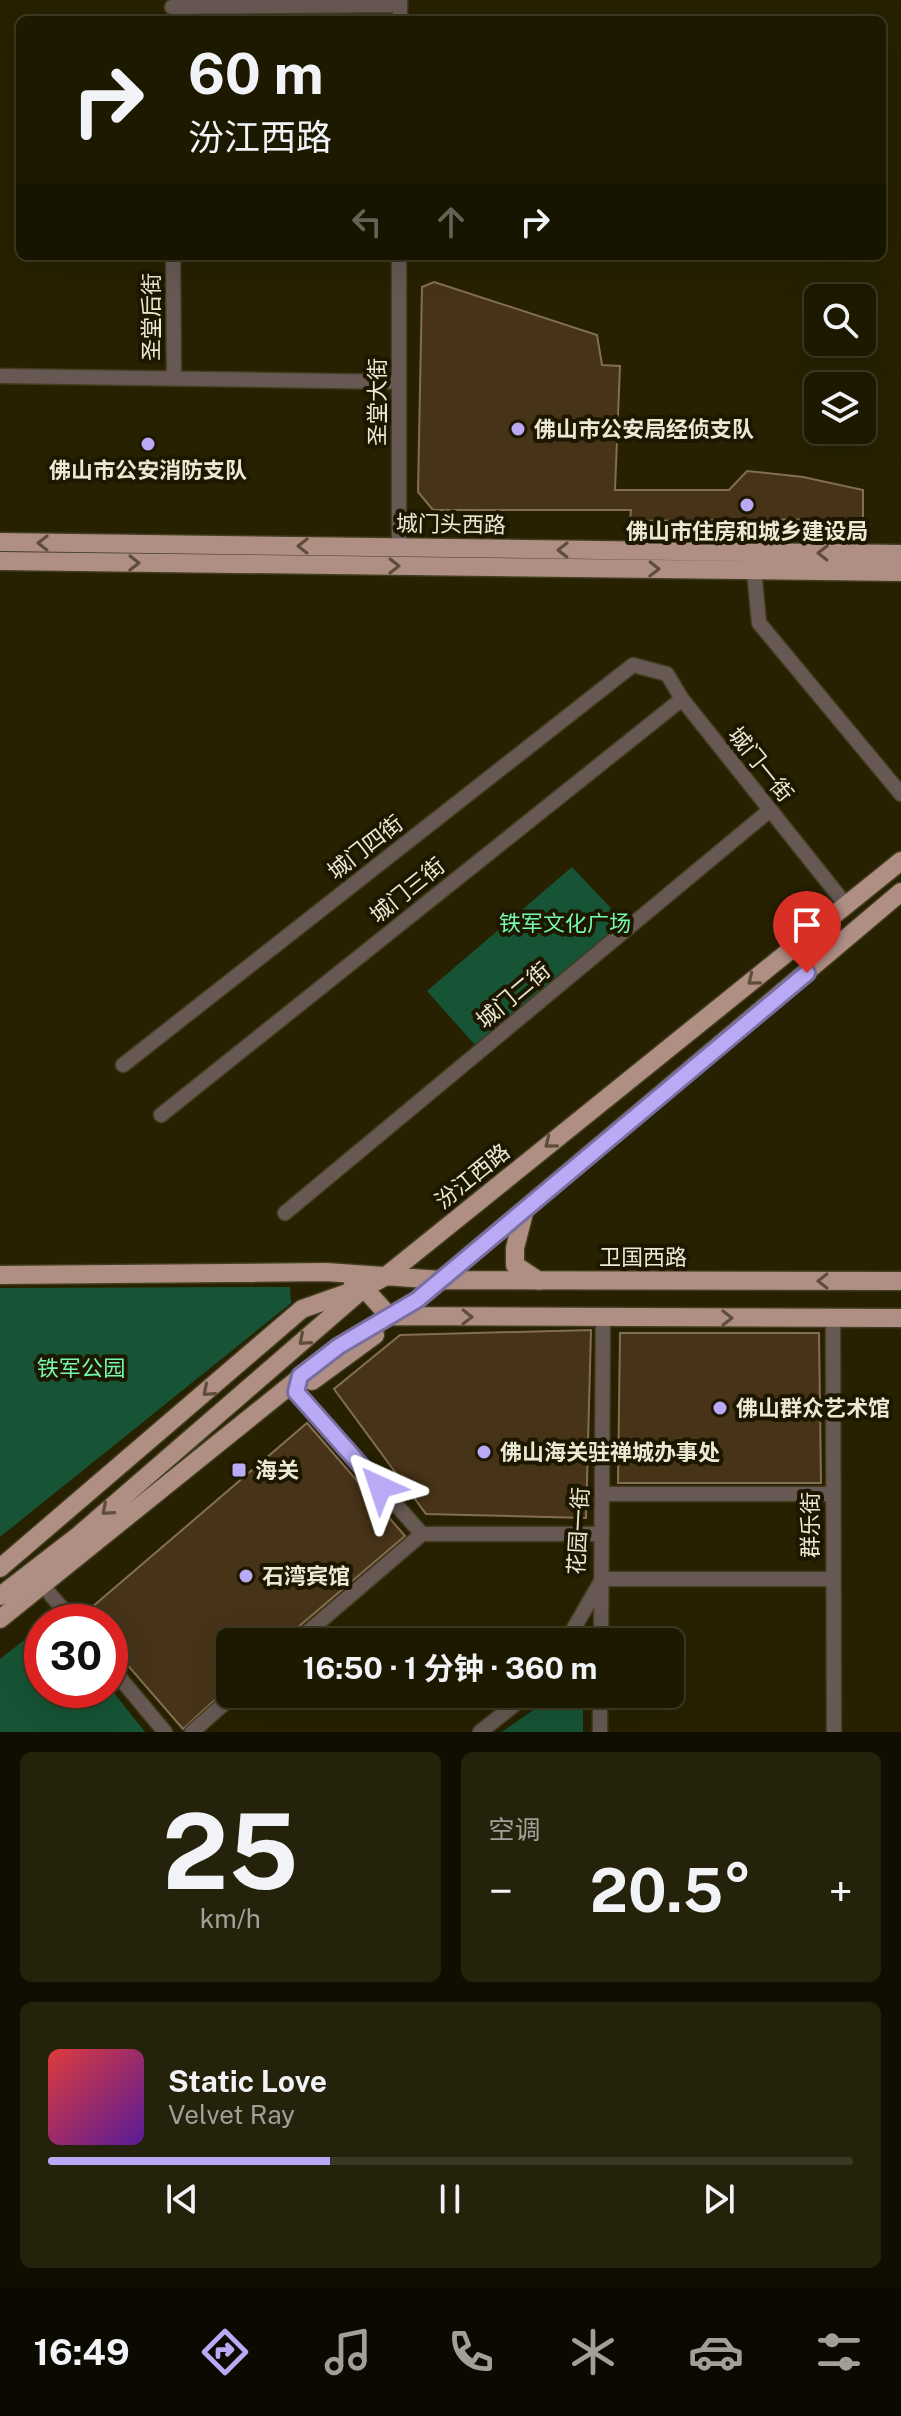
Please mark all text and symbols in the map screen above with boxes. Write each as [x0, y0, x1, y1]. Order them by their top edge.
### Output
text: 60 m [188, 41, 324, 107]
icon: right [56, 48, 160, 152]
text: 汾江西路 [188, 116, 332, 158]
icon: left [345, 200, 389, 244]
icon: ahead [429, 200, 473, 244]
icon: right [513, 200, 557, 244]
street label: 圣堂后街 [138, 273, 164, 361]
map controls [804, 284, 876, 444]
button: search [804, 284, 876, 356]
street label: 圣堂大街 [364, 358, 390, 446]
button: layers [804, 372, 876, 444]
place label: 佛山市公安局经侦支队 [534, 416, 754, 442]
marker: 佛山市公安局经侦支队 [509, 420, 527, 438]
marker: 佛山市公安消防支队 [139, 435, 157, 453]
place label: 佛山市公安消防支队 [49, 457, 247, 483]
marker: 佛山市住房和城乡建设局 [738, 496, 756, 514]
street label: 城门头西路 [396, 510, 506, 538]
place label: 佛山市住房和城乡建设局 [626, 518, 868, 544]
one-way arrow [36, 534, 49, 552]
one-way arrow [296, 538, 309, 555]
one-way arrow [556, 541, 569, 559]
one-way arrow [816, 544, 829, 562]
one-way arrow [128, 554, 141, 572]
one-way arrow [388, 557, 401, 575]
one-way arrow [648, 560, 661, 578]
street label: 城门一街 [723, 722, 799, 806]
street label: 城门四街 [322, 810, 408, 884]
street label: 城门三街 [365, 852, 449, 928]
pin [773, 891, 841, 973]
icon: arrive [785, 903, 829, 947]
park label: 铁军文化广场 [499, 910, 631, 936]
street label: 城门二街 [471, 957, 555, 1033]
one-way arrow [748, 970, 762, 985]
one-way arrow [545, 1134, 560, 1148]
street label: 汾江西路 [430, 1138, 514, 1214]
street label: 卫国西路 [599, 1244, 687, 1270]
one-way arrow [816, 1272, 829, 1290]
one-way arrow [461, 1308, 474, 1326]
one-way arrow [721, 1309, 734, 1327]
one-way arrow [298, 1330, 313, 1345]
park label: 铁军公园 [37, 1355, 125, 1381]
one-way arrow [202, 1381, 217, 1396]
place label: 佛山群众艺术馆 [736, 1395, 890, 1421]
marker: 佛山群众艺术馆 [711, 1399, 729, 1417]
place label: 佛山海关驻禅城办事处 [500, 1439, 720, 1465]
marker: 佛山海关驻禅城办事处 [475, 1443, 493, 1461]
position arrow [338, 1445, 422, 1529]
place label: 海关 [255, 1457, 299, 1483]
marker: 海关 [230, 1461, 248, 1479]
street label: 花园一街 [563, 1486, 593, 1576]
street label: 群乐街 [797, 1492, 823, 1558]
one-way arrow [102, 1500, 117, 1515]
place label: 石湾宾馆 [262, 1563, 350, 1589]
marker: 石湾宾馆 [237, 1567, 255, 1585]
speed limit sign: 30 [24, 1604, 128, 1708]
text: 16:50 · 1 分钟 · 360 m [303, 1650, 597, 1686]
text: 25 [162, 1790, 298, 1912]
text: 空调 [489, 1814, 541, 1845]
text: 20.5° [590, 1855, 752, 1926]
text: − [489, 1865, 513, 1917]
text: + [829, 1865, 853, 1917]
text: km/h [200, 1903, 261, 1934]
text: Static Love [168, 2063, 327, 2099]
text: Velvet Ray [168, 2099, 295, 2130]
icon: previous [160, 2177, 204, 2221]
icon: pause [428, 2177, 472, 2221]
icon: next [697, 2177, 741, 2221]
icon: directions [197, 2324, 253, 2380]
icon: music [320, 2324, 376, 2380]
icon: phone [443, 2324, 499, 2380]
icon: climate [565, 2324, 621, 2380]
icon: car [688, 2324, 744, 2380]
icon: filters [811, 2324, 867, 2380]
text: 16:49 [33, 2331, 130, 2373]

